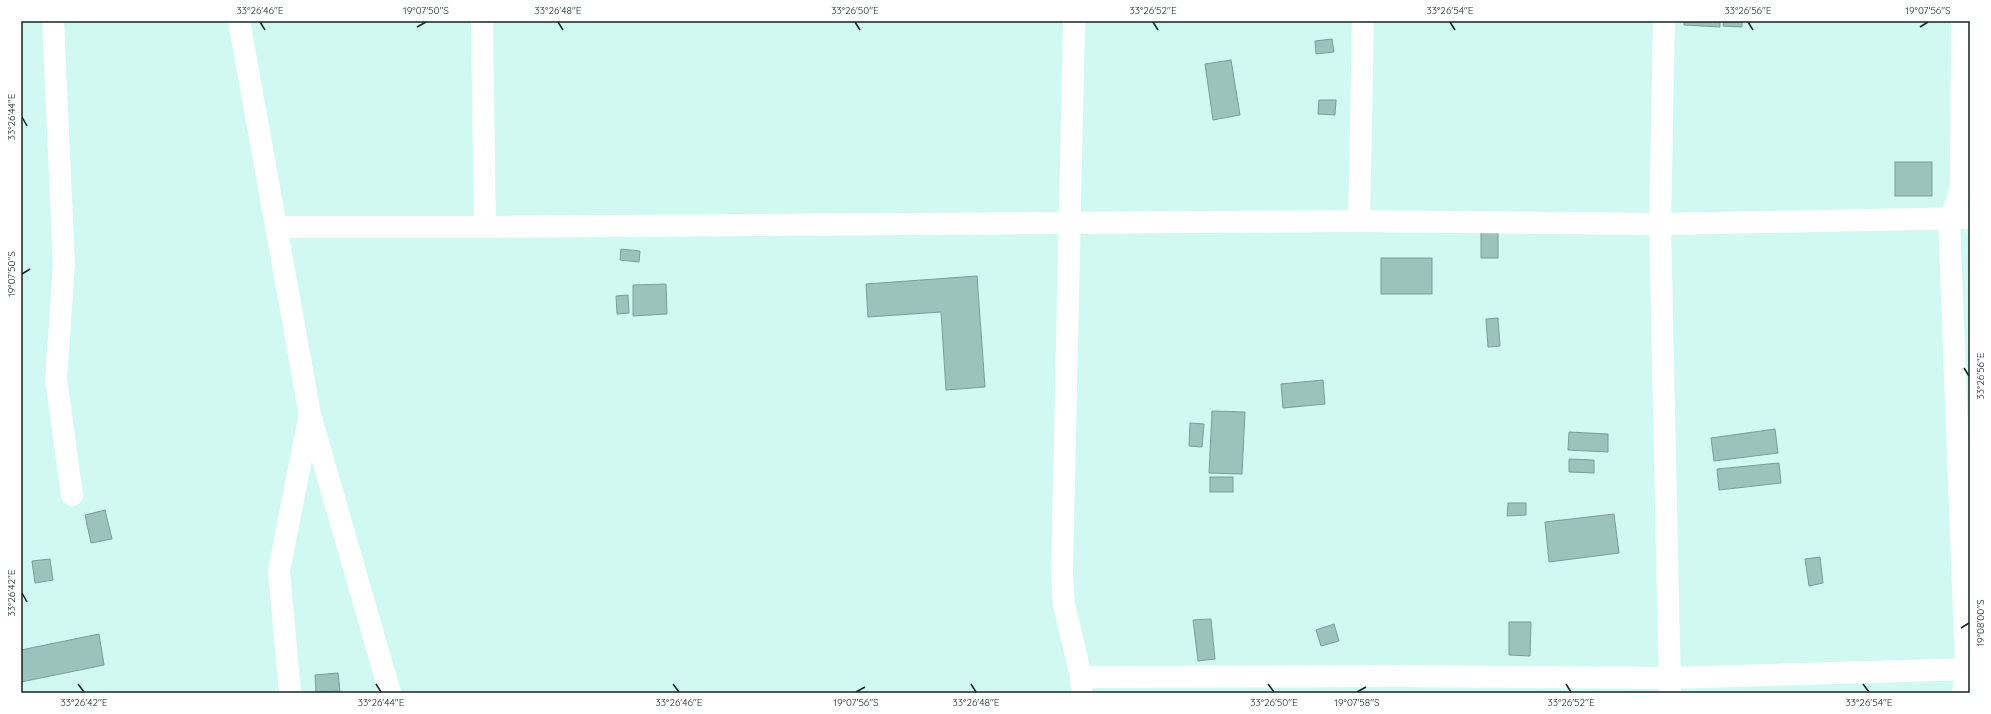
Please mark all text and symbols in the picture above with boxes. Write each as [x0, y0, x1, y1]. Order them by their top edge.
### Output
text: 33°26'46"E [237, 4, 284, 17]
text: 19°07'50"S [403, 4, 449, 17]
text: 33°26'48"E [535, 4, 582, 17]
text: 33°26'50"E [831, 4, 879, 17]
text: 33°26'52"E [1129, 4, 1177, 17]
text: 33°26'54"E [1427, 4, 1474, 17]
text: 33°26'56"E [1725, 4, 1772, 17]
text: 19°07'56"S [1905, 4, 1951, 17]
text: 33°26'44"E [5, 93, 18, 140]
text: 19°07'50"S [5, 251, 18, 297]
text: 33°26'56"E [1974, 352, 1987, 400]
text: 33°26'42"E [5, 569, 18, 616]
text: 19°08'00"S [1974, 599, 1987, 647]
text: 33°26'42"E [61, 696, 108, 709]
text: 33°26'44"E [358, 696, 405, 709]
text: 33°26'46"E [656, 696, 703, 709]
text: 19°07'56"S [833, 696, 879, 709]
text: 33°26'48"E [953, 696, 1000, 709]
text: 33°26'50"E [1250, 696, 1298, 709]
text: 19°07'58"S [1334, 696, 1380, 709]
text: 33°26'52"E [1547, 696, 1595, 709]
text: 33°26'54"E [1846, 696, 1893, 709]

